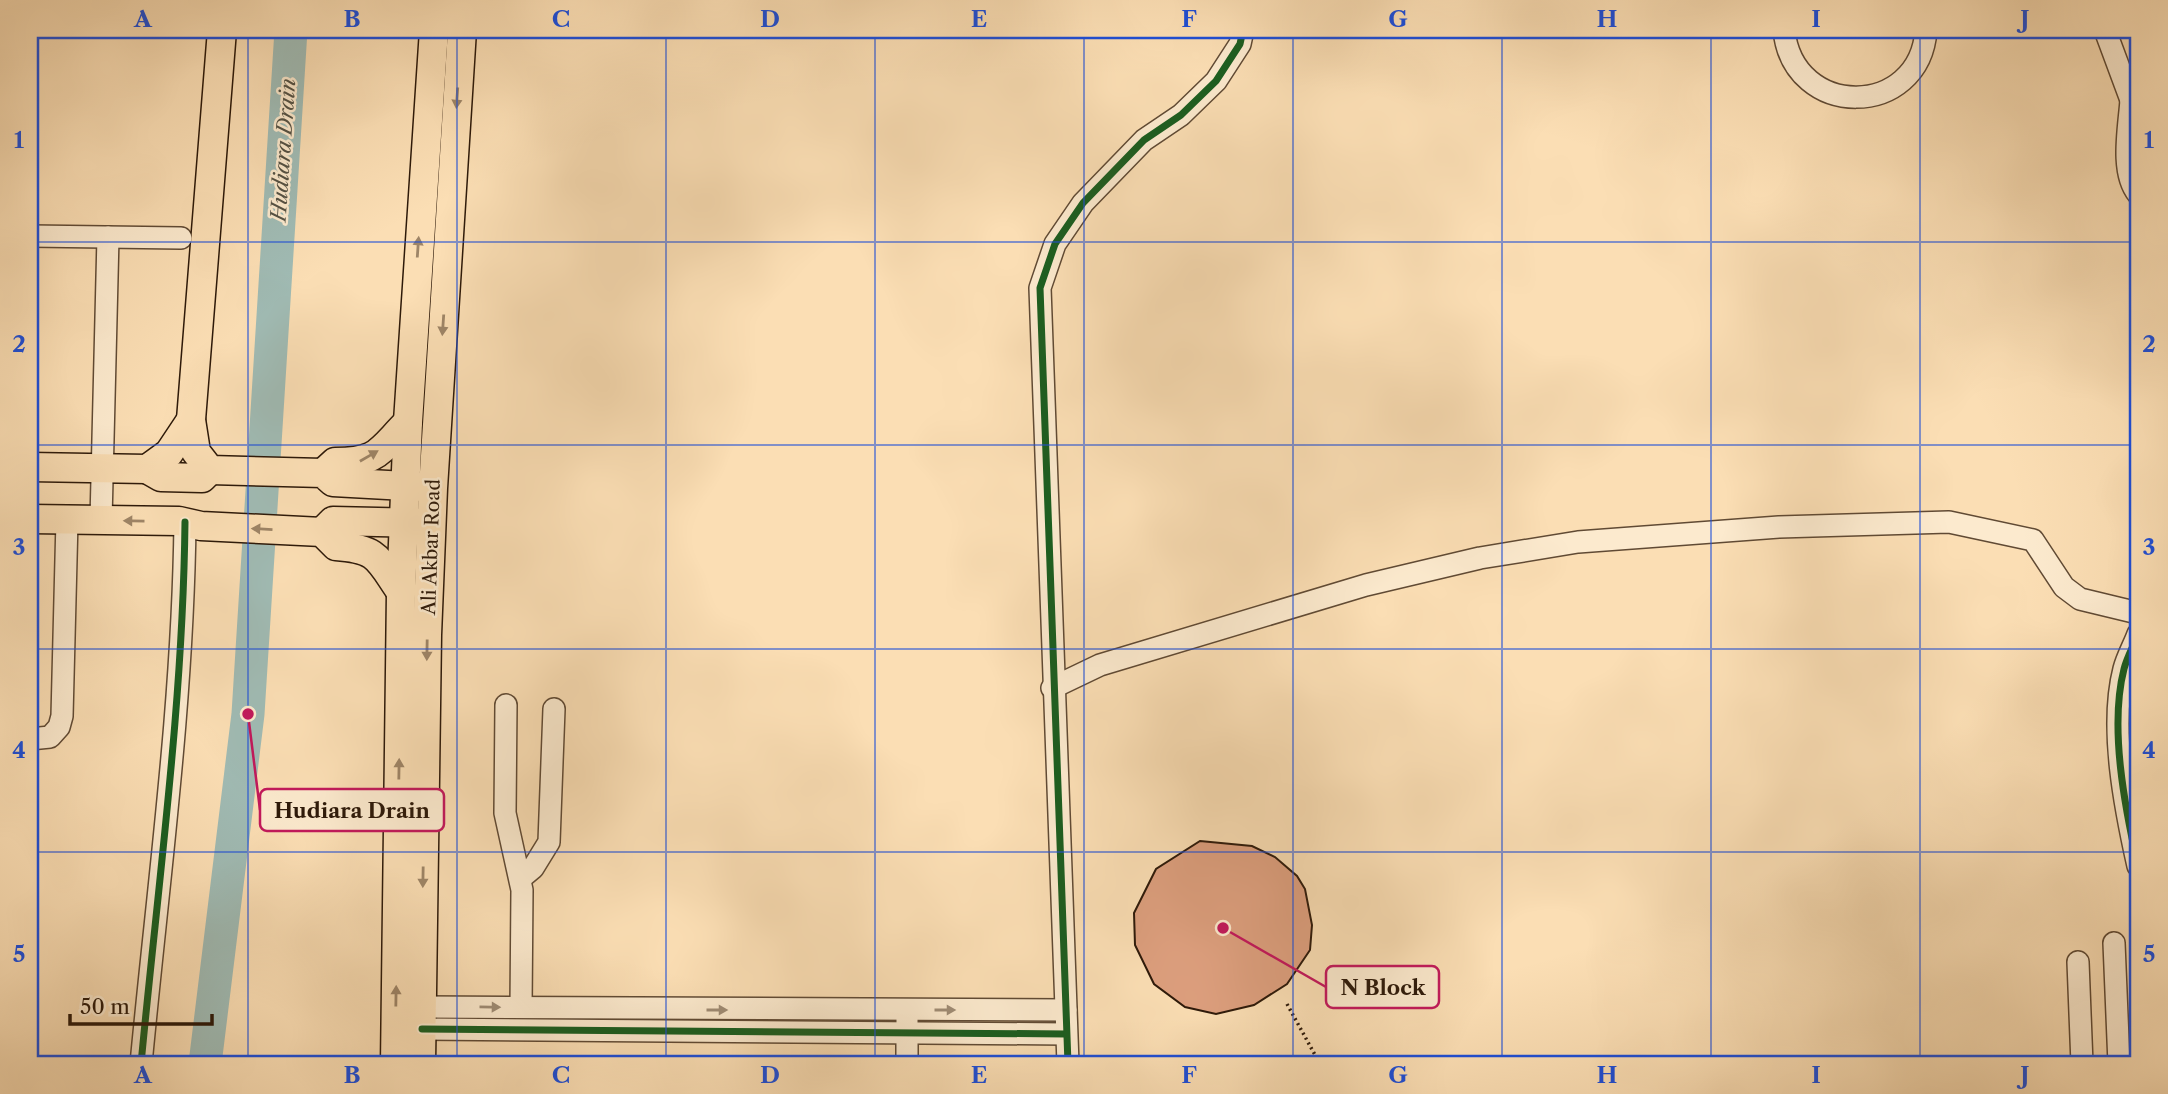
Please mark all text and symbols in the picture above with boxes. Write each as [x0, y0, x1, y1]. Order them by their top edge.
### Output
text: A [133, 5, 153, 33]
text: B [343, 5, 361, 33]
text: C [552, 5, 570, 33]
text: D [760, 5, 780, 33]
text: E [971, 5, 987, 33]
text: F [1181, 5, 1197, 33]
text: G [1388, 5, 1408, 33]
text: H [1597, 5, 1618, 33]
text: I [1811, 5, 1821, 33]
text: J [2016, 5, 2030, 33]
water label: Hudiara Drain [265, 78, 300, 224]
one-way arrow [452, 87, 463, 109]
text: 1 [14, 126, 25, 154]
text: 1 [2144, 126, 2155, 154]
one-way arrow [413, 236, 424, 258]
one-way arrow [437, 314, 448, 336]
text: 2 [12, 330, 26, 358]
text: 2 [2142, 330, 2156, 358]
one-way arrow [359, 450, 379, 463]
street label: Ali Akbar Road [417, 478, 445, 616]
one-way arrow [122, 515, 144, 527]
one-way arrow [251, 524, 273, 535]
text: 3 [13, 533, 26, 561]
text: 3 [2143, 533, 2156, 561]
one-way arrow [421, 639, 433, 661]
text: 4 [12, 736, 26, 764]
text: 4 [2142, 736, 2156, 764]
one-way arrow [393, 757, 405, 779]
callout: Hudiara Drain [260, 789, 444, 831]
text: Hudiara Drain [274, 798, 431, 823]
one-way arrow [418, 867, 429, 889]
text: 5 [13, 940, 25, 968]
text: 5 [2143, 940, 2155, 968]
callout: N Block [1326, 966, 1439, 1008]
text: N Block [1340, 975, 1427, 1000]
scale bar [70, 982, 212, 1026]
one-way arrow [390, 985, 401, 1007]
text: 50 m [80, 994, 130, 1019]
one-way arrow [479, 1001, 501, 1012]
one-way arrow [706, 1004, 728, 1016]
one-way arrow [934, 1004, 956, 1016]
text: A [133, 1061, 153, 1089]
text: B [343, 1061, 361, 1089]
text: C [552, 1061, 570, 1089]
text: D [760, 1061, 780, 1089]
text: E [971, 1061, 987, 1089]
text: F [1181, 1061, 1197, 1089]
text: G [1388, 1061, 1408, 1089]
text: H [1597, 1061, 1618, 1089]
text: I [1811, 1061, 1821, 1089]
text: J [2016, 1061, 2030, 1089]

